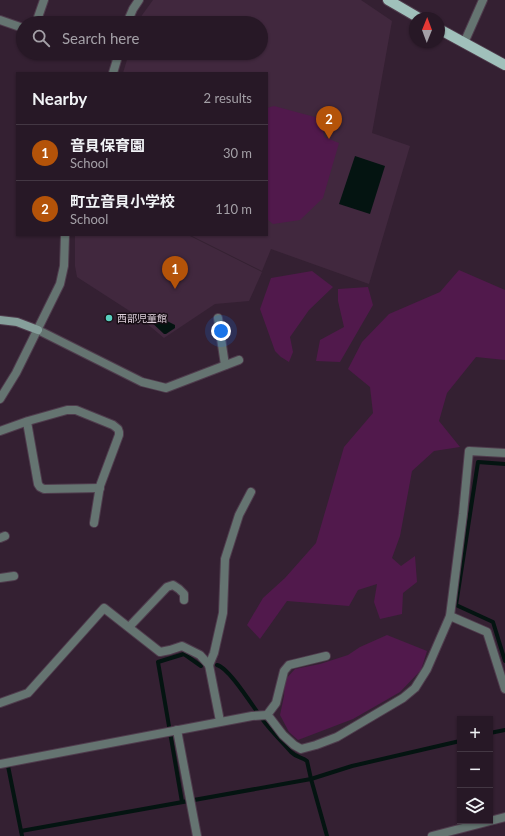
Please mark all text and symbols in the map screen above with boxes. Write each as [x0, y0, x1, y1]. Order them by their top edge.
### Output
north arrow [409, 12, 445, 48]
search box [16, 16, 268, 60]
icon: search [30, 27, 52, 49]
text: Search here [62, 29, 139, 47]
text: Nearby [32, 88, 87, 109]
text: 2 results [204, 90, 252, 106]
pin: 2 [316, 106, 342, 139]
text: 音貝保育園 [70, 136, 145, 154]
text: 1 [41, 145, 49, 161]
text: 30 m [223, 145, 252, 161]
text: School [70, 155, 108, 171]
text: 町立音貝小学校 [70, 192, 175, 210]
text: 2 [41, 201, 49, 217]
text: 110 m [215, 201, 252, 217]
text: School [70, 211, 108, 227]
pin: 1 [162, 256, 188, 289]
place label: 西部児童館 [117, 312, 167, 324]
marker: 西部児童館 [104, 313, 114, 323]
your location [211, 321, 231, 341]
map controls [457, 716, 493, 824]
button: + [457, 716, 493, 752]
button: − [457, 752, 493, 788]
button: layers [457, 788, 493, 824]

